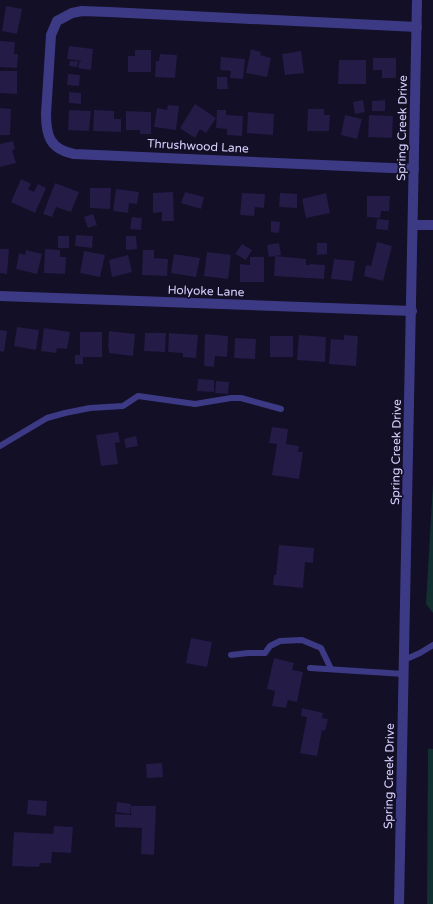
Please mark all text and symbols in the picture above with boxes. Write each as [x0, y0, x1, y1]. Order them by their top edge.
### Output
street label: Spring Creek Drive [394, 75, 410, 181]
street label: Thrushwood Lane [147, 136, 249, 156]
street label: Holyoke Lane [167, 283, 245, 299]
street label: Spring Creek Drive [388, 399, 404, 505]
street label: Spring Creek Drive [381, 723, 397, 829]

